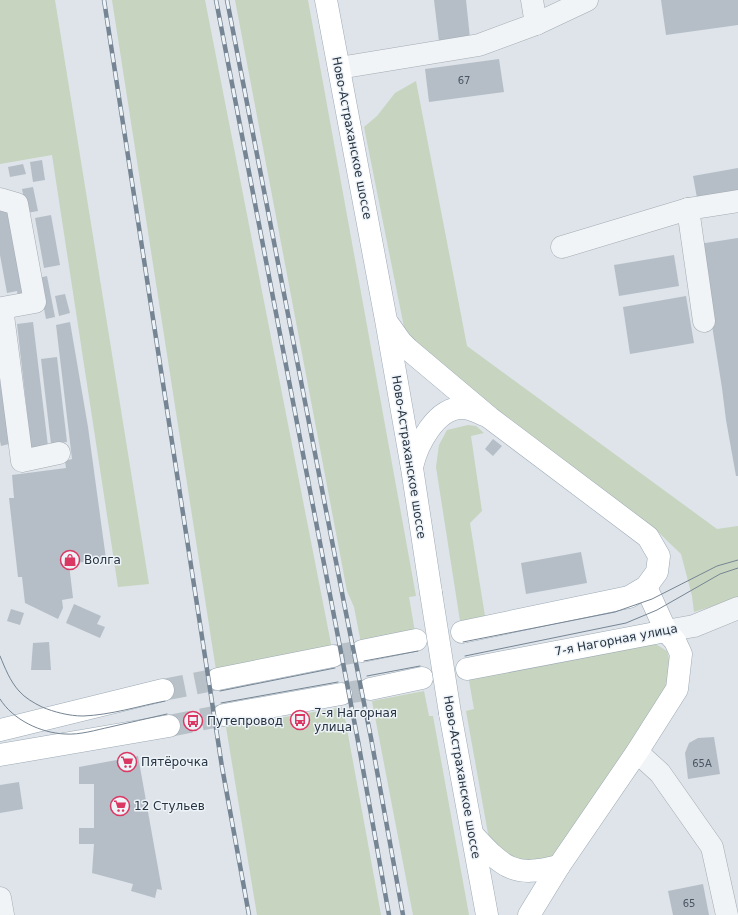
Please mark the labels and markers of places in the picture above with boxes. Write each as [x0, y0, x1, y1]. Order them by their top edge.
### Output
shop icon: Волга [59, 549, 81, 571]
place label: Волга [84, 553, 121, 567]
place label: 7-я Нагорная улица [314, 706, 397, 734]
bus stop icon: 7-я Нагорная улица [289, 709, 311, 731]
bus stop icon: Путепровод [182, 710, 204, 732]
place label: Путепровод [207, 714, 283, 728]
supermarket icon: Пятёрочка [116, 751, 138, 773]
place label: Пятёрочка [141, 755, 208, 769]
supermarket icon: 12 Стульев [109, 795, 131, 817]
place label: 12 Стульев [134, 799, 205, 813]

